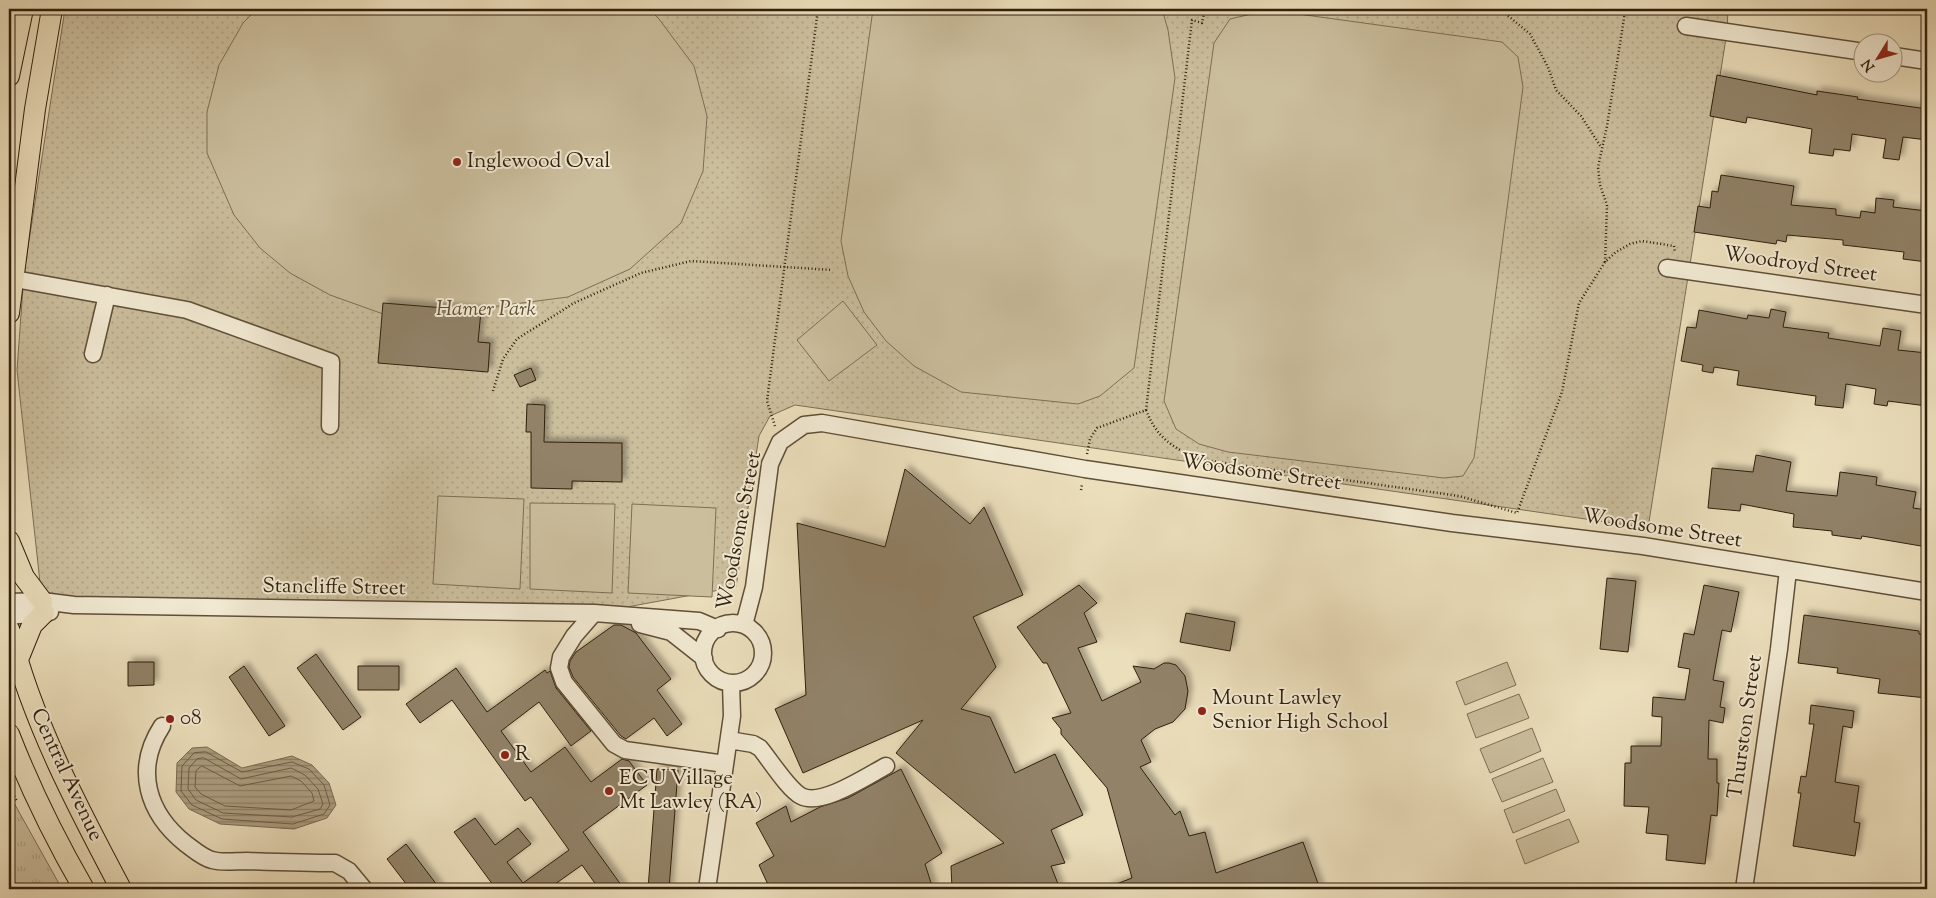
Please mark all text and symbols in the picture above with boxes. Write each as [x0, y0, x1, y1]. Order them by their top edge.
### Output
north arrow [1854, 32, 1904, 82]
text: N [1858, 54, 1881, 75]
place label: Inglewood Oval [467, 147, 610, 177]
marker: Inglewood Oval [451, 156, 463, 168]
street label: Woodroyd Street [1721, 239, 1879, 291]
park label: Hamer Park [436, 295, 536, 325]
street label: Woodsome Street [1179, 447, 1343, 499]
street label: Woodsome Street [710, 449, 770, 613]
street label: Woodsome Street [1580, 502, 1744, 556]
street label: Stancliffe Street [262, 572, 406, 604]
street label: Thurston Street [1721, 653, 1771, 801]
place label: Mount Lawley Senior High School [1212, 684, 1389, 738]
street label: Central Avenue [22, 704, 110, 846]
place label: 08 [180, 704, 202, 734]
marker: Mount Lawley Senior High School [1196, 705, 1208, 717]
marker: 08 [164, 713, 176, 725]
place label: R [515, 740, 530, 770]
marker: R [499, 749, 511, 761]
place label: ECU Village Mt Lawley (RA) [619, 764, 762, 818]
marker: ECU Village Mt Lawley (RA) [603, 785, 615, 797]

